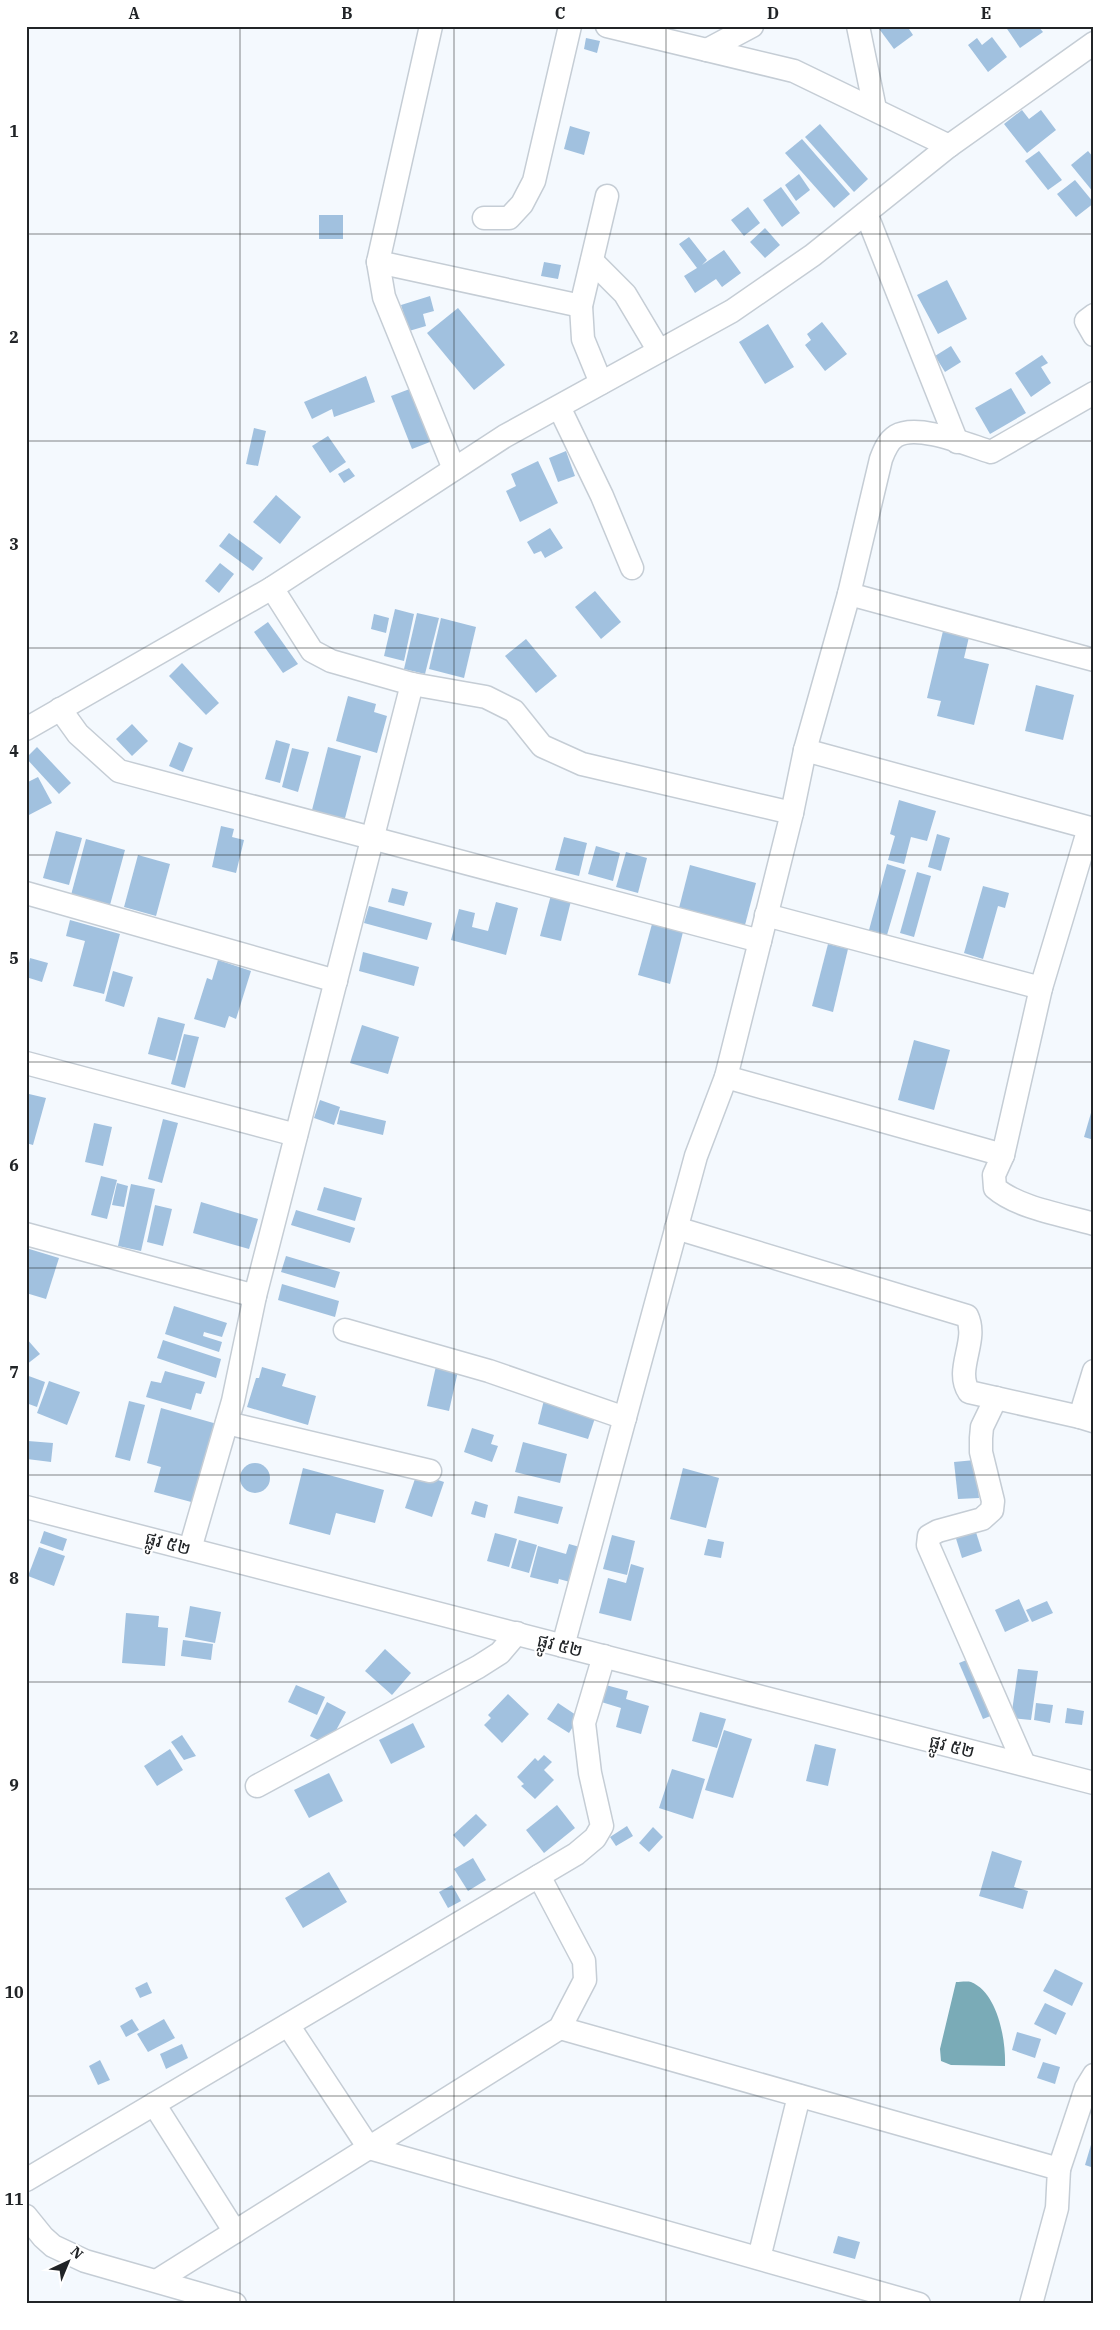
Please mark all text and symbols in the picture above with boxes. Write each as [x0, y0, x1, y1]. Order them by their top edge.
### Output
text: A [128, 3, 140, 23]
text: B [341, 3, 353, 23]
text: C [555, 3, 565, 23]
text: D [767, 3, 779, 23]
text: E [981, 3, 991, 23]
text: 1 [9, 121, 19, 141]
text: 2 [9, 327, 19, 347]
text: 3 [9, 534, 19, 554]
text: 4 [9, 741, 19, 761]
text: 5 [9, 948, 19, 968]
text: 6 [9, 1155, 19, 1175]
text: 7 [9, 1362, 19, 1382]
street label: ផ្លូវ ៥២ [141, 1526, 193, 1565]
text: 8 [9, 1568, 19, 1588]
street label: ផ្លូវ ៥២ [533, 1628, 585, 1667]
street label: ផ្លូវ ៥២ [925, 1729, 977, 1768]
text: 9 [9, 1775, 19, 1795]
text: 10 [4, 1982, 24, 2002]
text: 11 [4, 2189, 24, 2209]
north arrow [42, 2238, 92, 2288]
text: N [67, 2242, 87, 2263]

